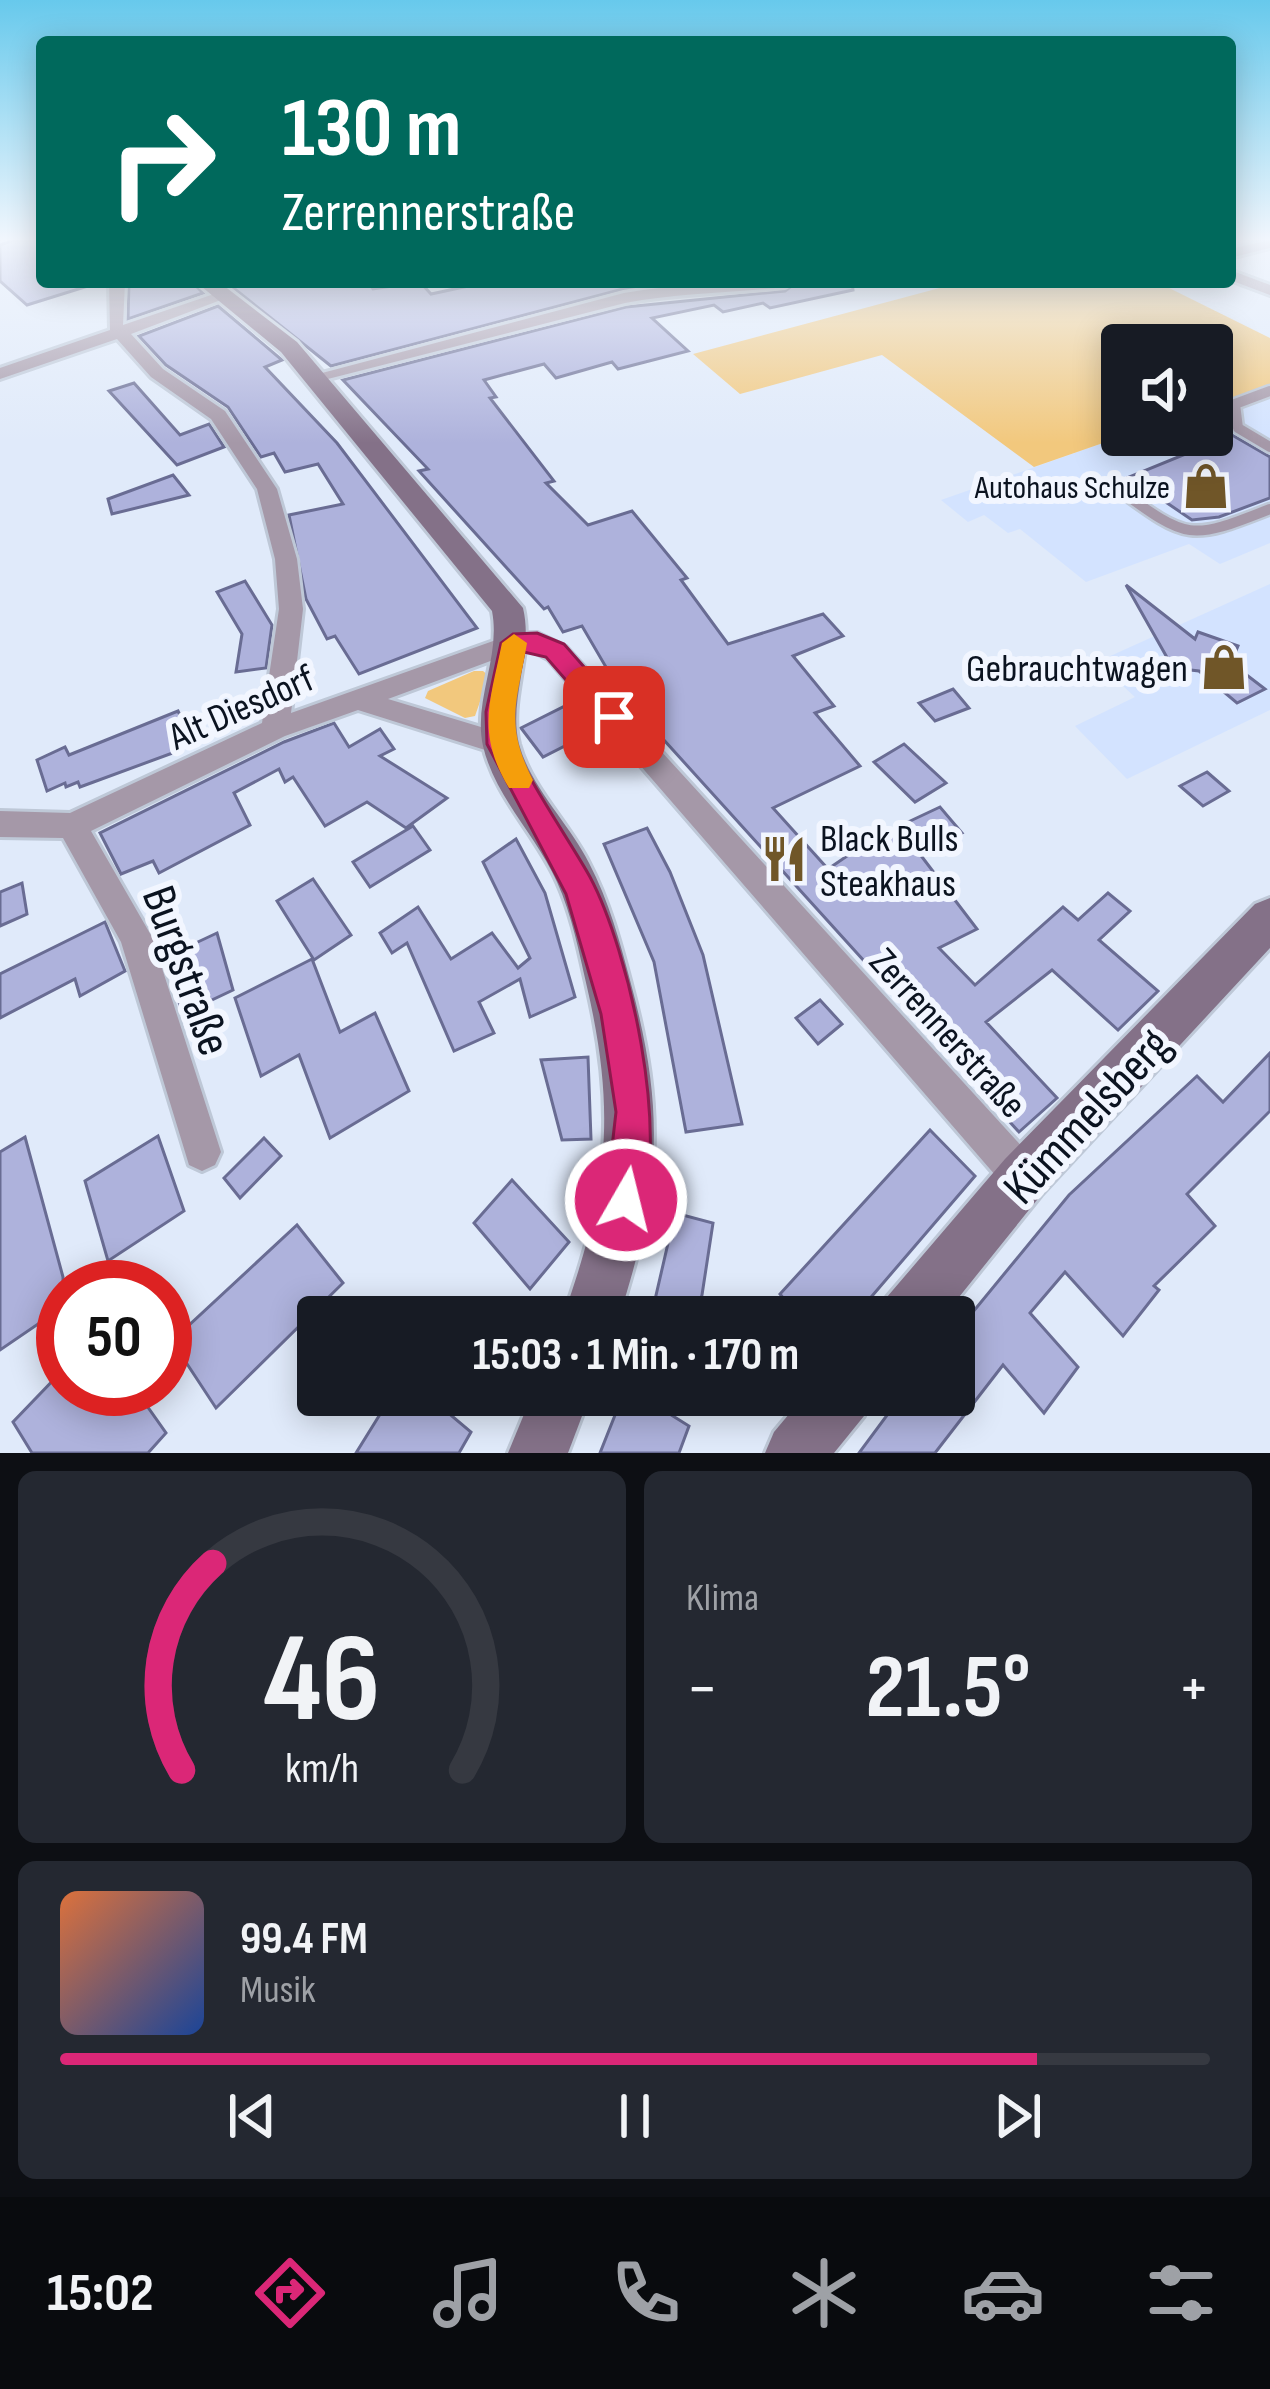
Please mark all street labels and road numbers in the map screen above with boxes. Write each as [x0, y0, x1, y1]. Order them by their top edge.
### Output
street label: Alt Diesdorf [161, 655, 323, 761]
street label: Burgstraße [129, 878, 243, 1063]
street label: Zerrennerstraße [859, 939, 1035, 1128]
street label: Kümmelsberg [992, 1017, 1183, 1216]

